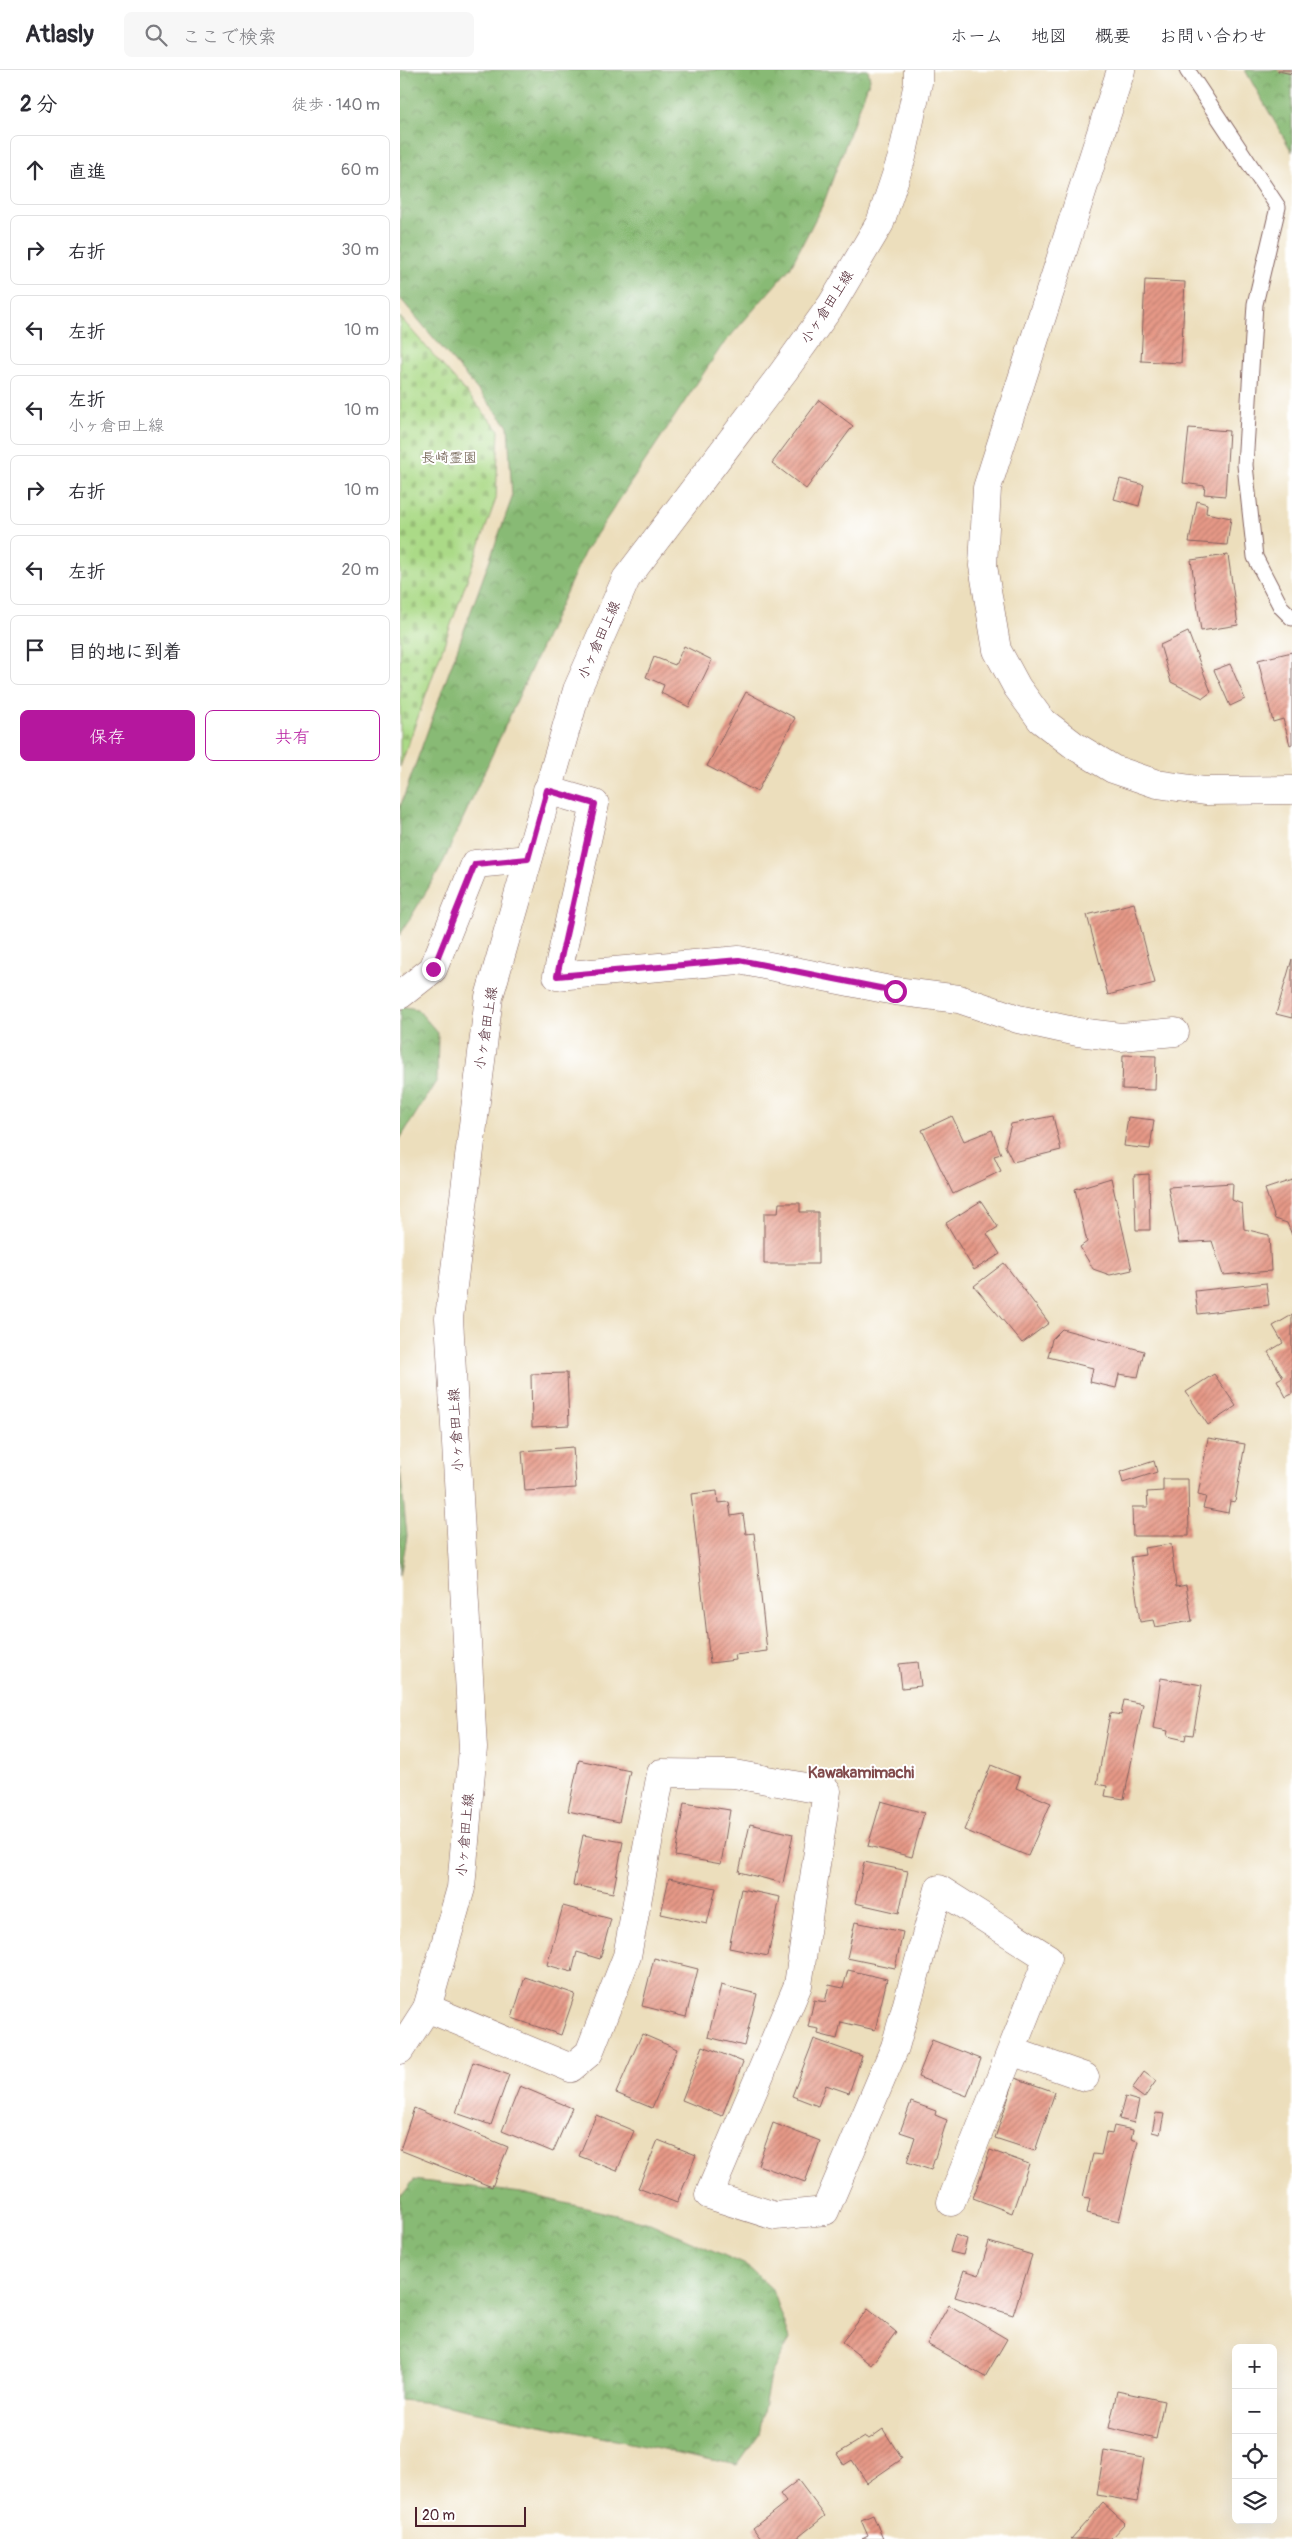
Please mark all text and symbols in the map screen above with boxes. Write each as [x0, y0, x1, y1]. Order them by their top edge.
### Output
search box [124, 12, 474, 57]
text: Atlasly [25, 20, 94, 49]
icon: search [142, 21, 170, 49]
text: ここで検索 [182, 25, 277, 49]
text: ホーム [950, 25, 1003, 48]
text: 地図 [1031, 25, 1067, 48]
text: 概要 [1095, 25, 1131, 48]
text: お問い合わせ [1159, 25, 1267, 48]
text: 2 分 [20, 91, 57, 118]
text: 徒歩 · 140 m [292, 95, 380, 115]
icon: ahead [21, 156, 49, 184]
text: 直進 [68, 160, 106, 184]
text: 60 m [341, 160, 379, 180]
icon: right [21, 236, 49, 264]
text: 右折 [68, 240, 106, 264]
text: 30 m [341, 240, 379, 260]
street label: 小ヶ倉田上線 [797, 267, 857, 347]
icon: left [21, 316, 49, 344]
text: 左折 [68, 320, 106, 344]
text: 10 m [344, 320, 379, 340]
text: 左折 [68, 388, 106, 412]
icon: left [21, 396, 49, 424]
text: 10 m [344, 400, 379, 420]
text: 小ヶ倉田上線 [68, 416, 164, 436]
park label: 長崎霊園 [421, 449, 477, 466]
icon: right [21, 476, 49, 504]
text: 右折 [68, 480, 106, 504]
text: 10 m [344, 480, 379, 500]
icon: left [21, 556, 49, 584]
text: 左折 [68, 560, 106, 584]
text: 20 m [341, 560, 379, 580]
street label: 小ヶ倉田上線 [574, 598, 624, 682]
icon: arrive [21, 636, 49, 664]
text: 目的地に到着 [68, 640, 182, 664]
button: 保存 [20, 710, 195, 761]
button: 共有 [205, 710, 380, 761]
route end [422, 958, 445, 981]
route start [884, 980, 907, 1003]
street label: 小ヶ倉田上線 [471, 985, 501, 1071]
street label: 小ヶ倉田上線 [445, 1388, 467, 1472]
district label: Kawakamimachi [808, 1763, 914, 1783]
street label: 小ヶ倉田上線 [453, 1792, 477, 1878]
map controls [1232, 2344, 1277, 2524]
button: + [1232, 2344, 1277, 2389]
button: − [1232, 2389, 1277, 2434]
button: locate [1232, 2434, 1277, 2479]
button: layers [1232, 2479, 1277, 2524]
scale bar [415, 2504, 526, 2527]
text: 20 m [422, 2507, 455, 2524]

